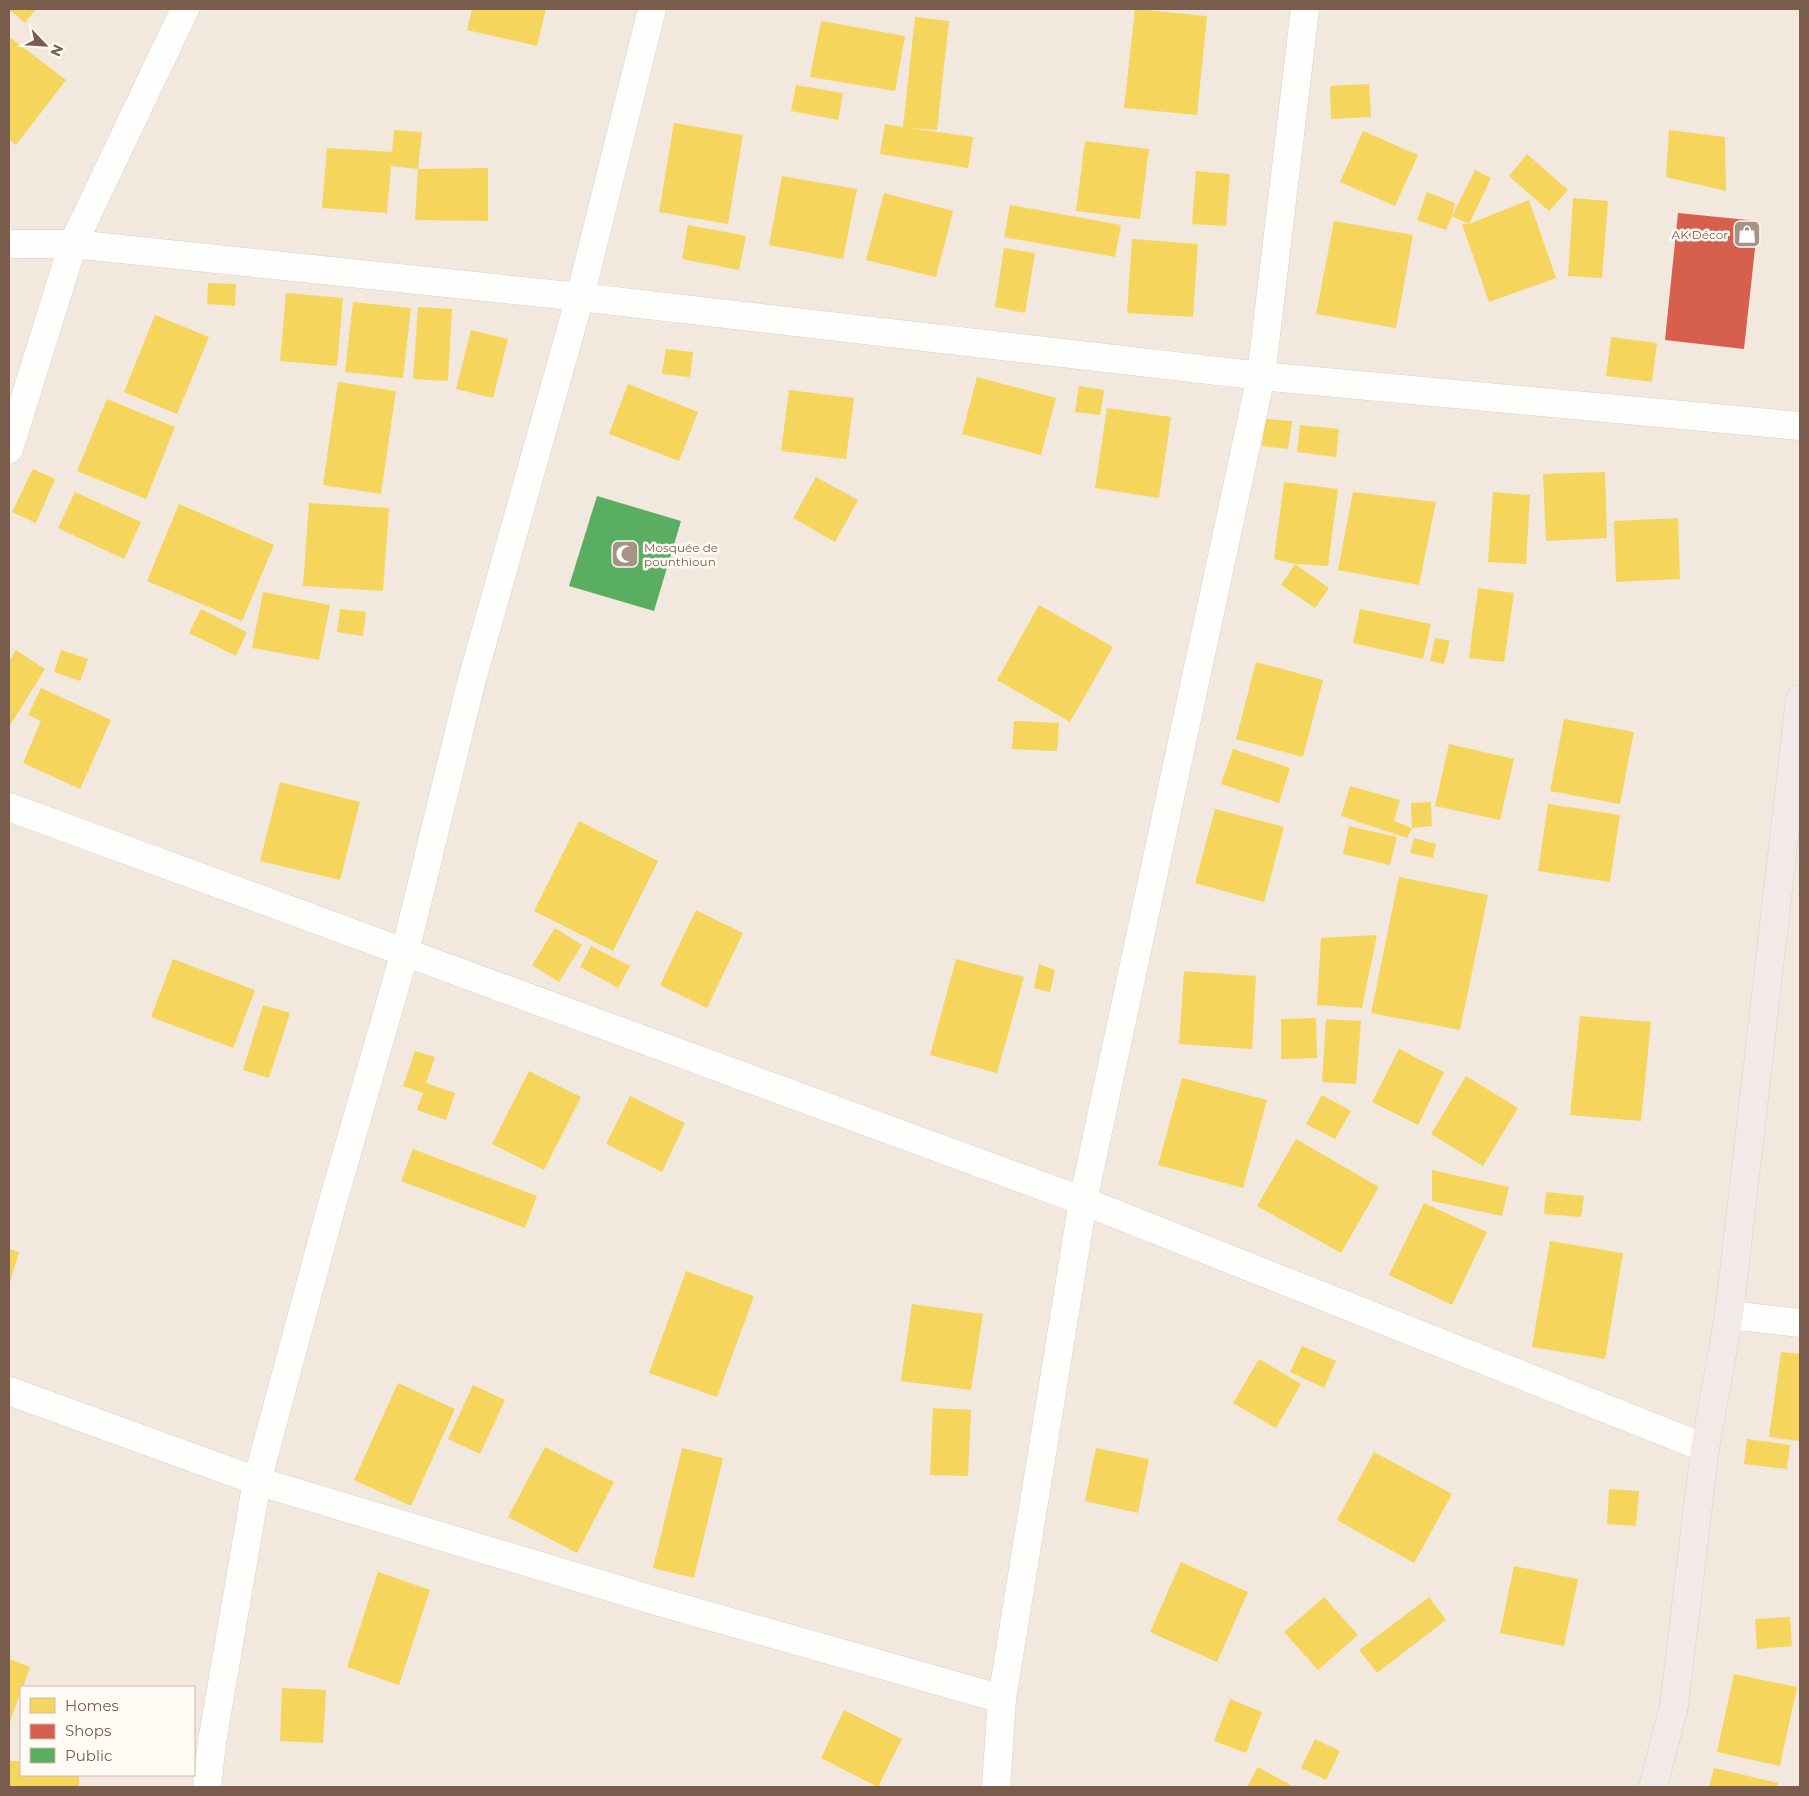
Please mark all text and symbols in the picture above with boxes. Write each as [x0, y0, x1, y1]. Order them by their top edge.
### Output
north arrow [20, 20, 70, 70]
text: N [46, 42, 67, 59]
shop icon: AK Décor [1732, 219, 1762, 249]
place label: AK Décor [1672, 227, 1728, 242]
mosque icon: Mosquée de pounthioun [610, 539, 640, 569]
place label: Mosquée de pounthioun [644, 540, 718, 569]
legend [20, 1686, 195, 1776]
text: Homes [65, 1696, 119, 1715]
text: Shops [65, 1721, 111, 1740]
text: Public [65, 1746, 113, 1765]

